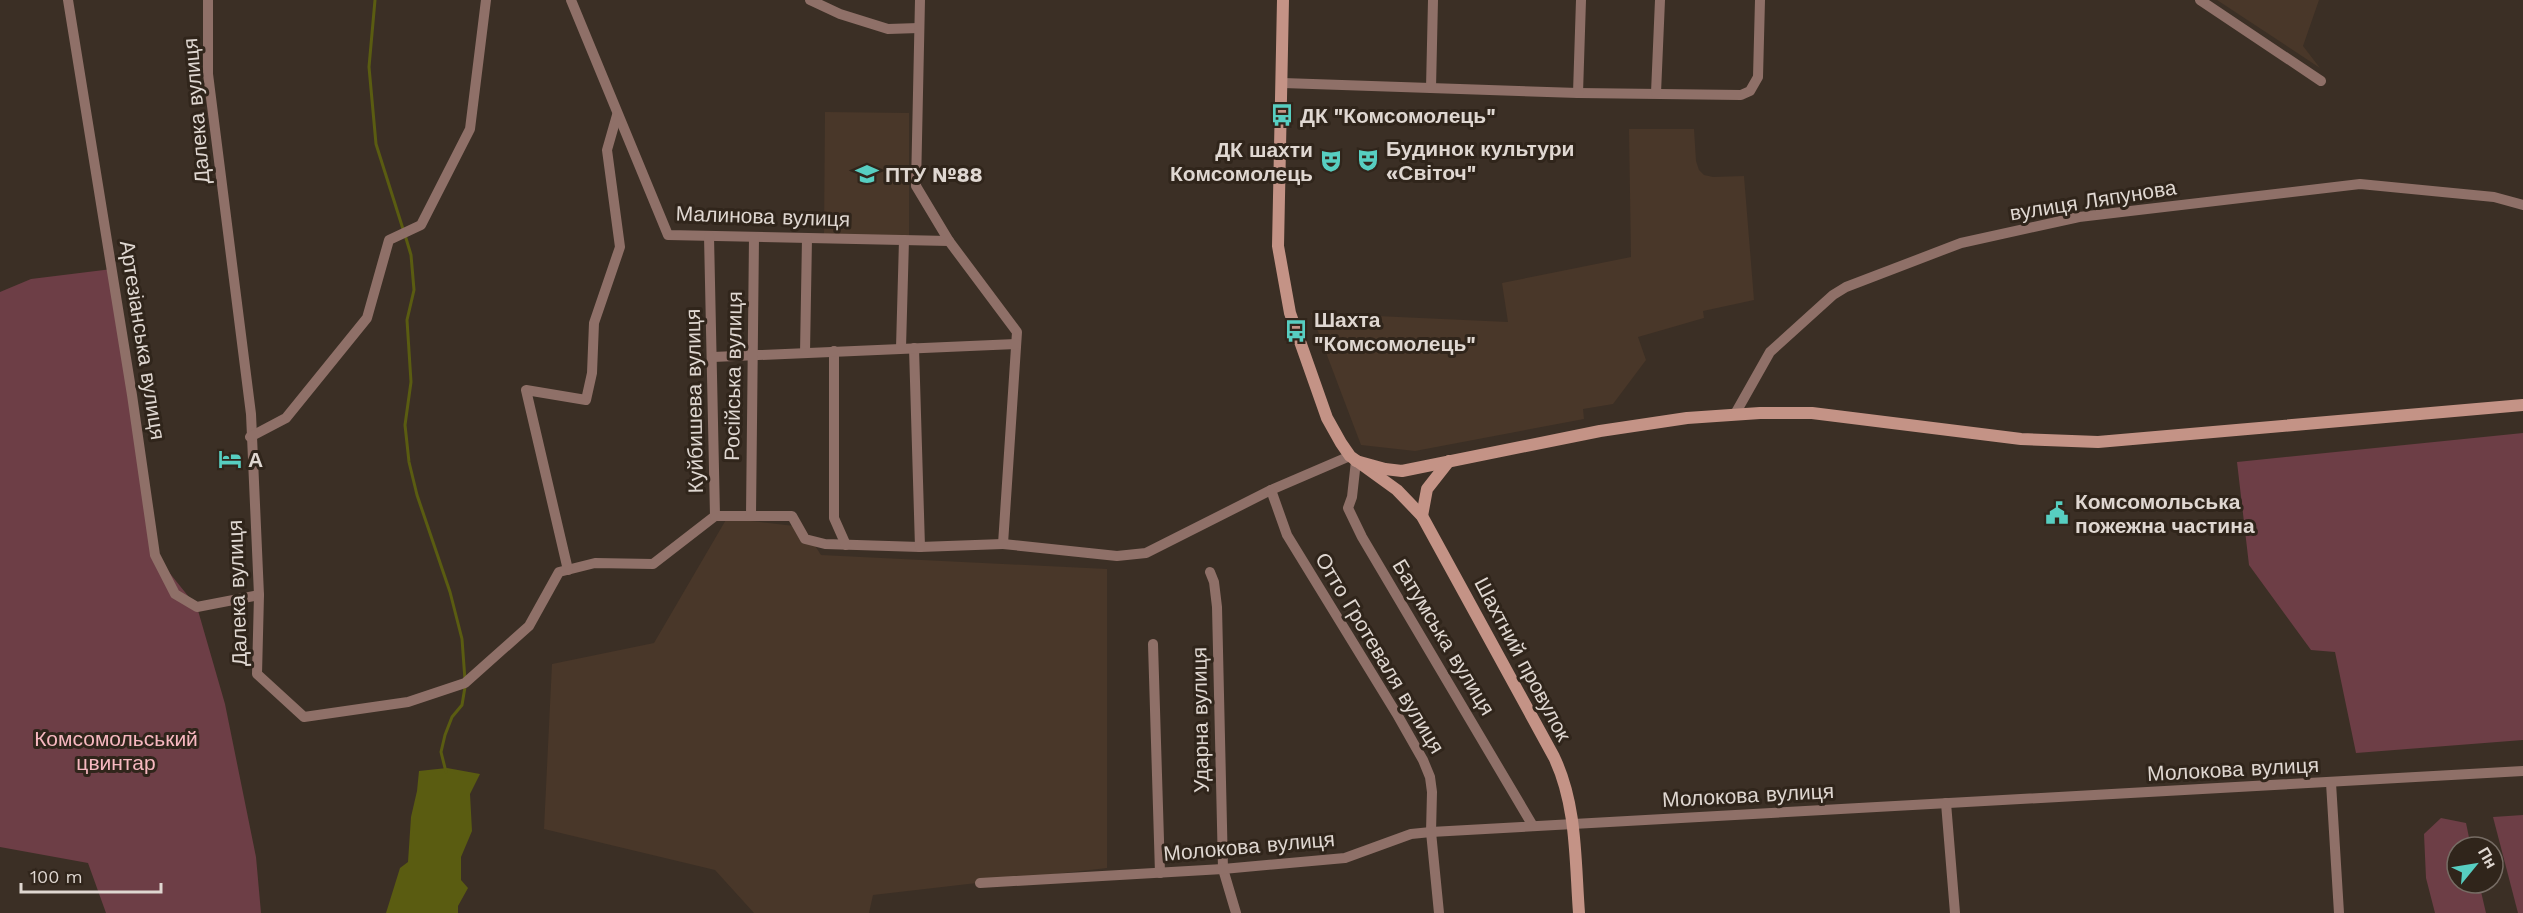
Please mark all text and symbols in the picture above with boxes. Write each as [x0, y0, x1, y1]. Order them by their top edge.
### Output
street label: Далека вулиця [177, 37, 215, 185]
bus stop icon: ДК "Комсомолець" [1269, 102, 1295, 128]
place label: ДК "Комсомолець" [1300, 103, 1496, 128]
place label: Будинок культури «Світоч" [1386, 136, 1575, 185]
place label: ДК шахти Комсомолець [1170, 137, 1313, 186]
theatre icon: Будинок культури «Світоч" [1355, 147, 1381, 173]
theatre icon: ДК шахти Комсомолець [1318, 148, 1344, 174]
school or university icon: ПТУ №88 [854, 161, 880, 187]
place label: ПТУ №88 [885, 162, 983, 187]
street label: вулиця Ляпунова [2008, 174, 2178, 226]
street label: Малинова вулиця [675, 200, 851, 232]
street label: Артезіанська вулиця [115, 239, 171, 441]
street label: Російська вулиця [719, 291, 747, 461]
place label: Шахта "Комсомолець" [1314, 307, 1476, 356]
street label: Куйбишева вулиця [680, 308, 708, 494]
bus stop icon: Шахта "Комсомолець" [1283, 318, 1309, 344]
hotel icon: А [217, 446, 243, 472]
place label: А [248, 447, 263, 472]
place label: Комсомольська пожежна частина [2075, 489, 2255, 538]
public building icon: Комсомольська пожежна частина [2044, 500, 2070, 526]
street label: Далека вулиця [222, 519, 252, 667]
street label: Отто Гротеваля вулиця [1310, 548, 1450, 758]
street label: Батумська вулиця [1388, 554, 1500, 720]
street label: Шахтний провулок [1469, 573, 1577, 746]
street label: Ударна вулиця [1186, 647, 1214, 793]
park label: Комсомольський цвинтар [34, 726, 198, 775]
street label: Молокова вулиця [2146, 752, 2320, 786]
street label: Молокова вулиця [1661, 778, 1835, 812]
street label: Молокова вулиця [1162, 826, 1336, 866]
north arrow [2445, 835, 2505, 895]
text: Пн [2474, 844, 2501, 872]
scale bar [21, 856, 160, 894]
text: 100 m [30, 866, 83, 887]

